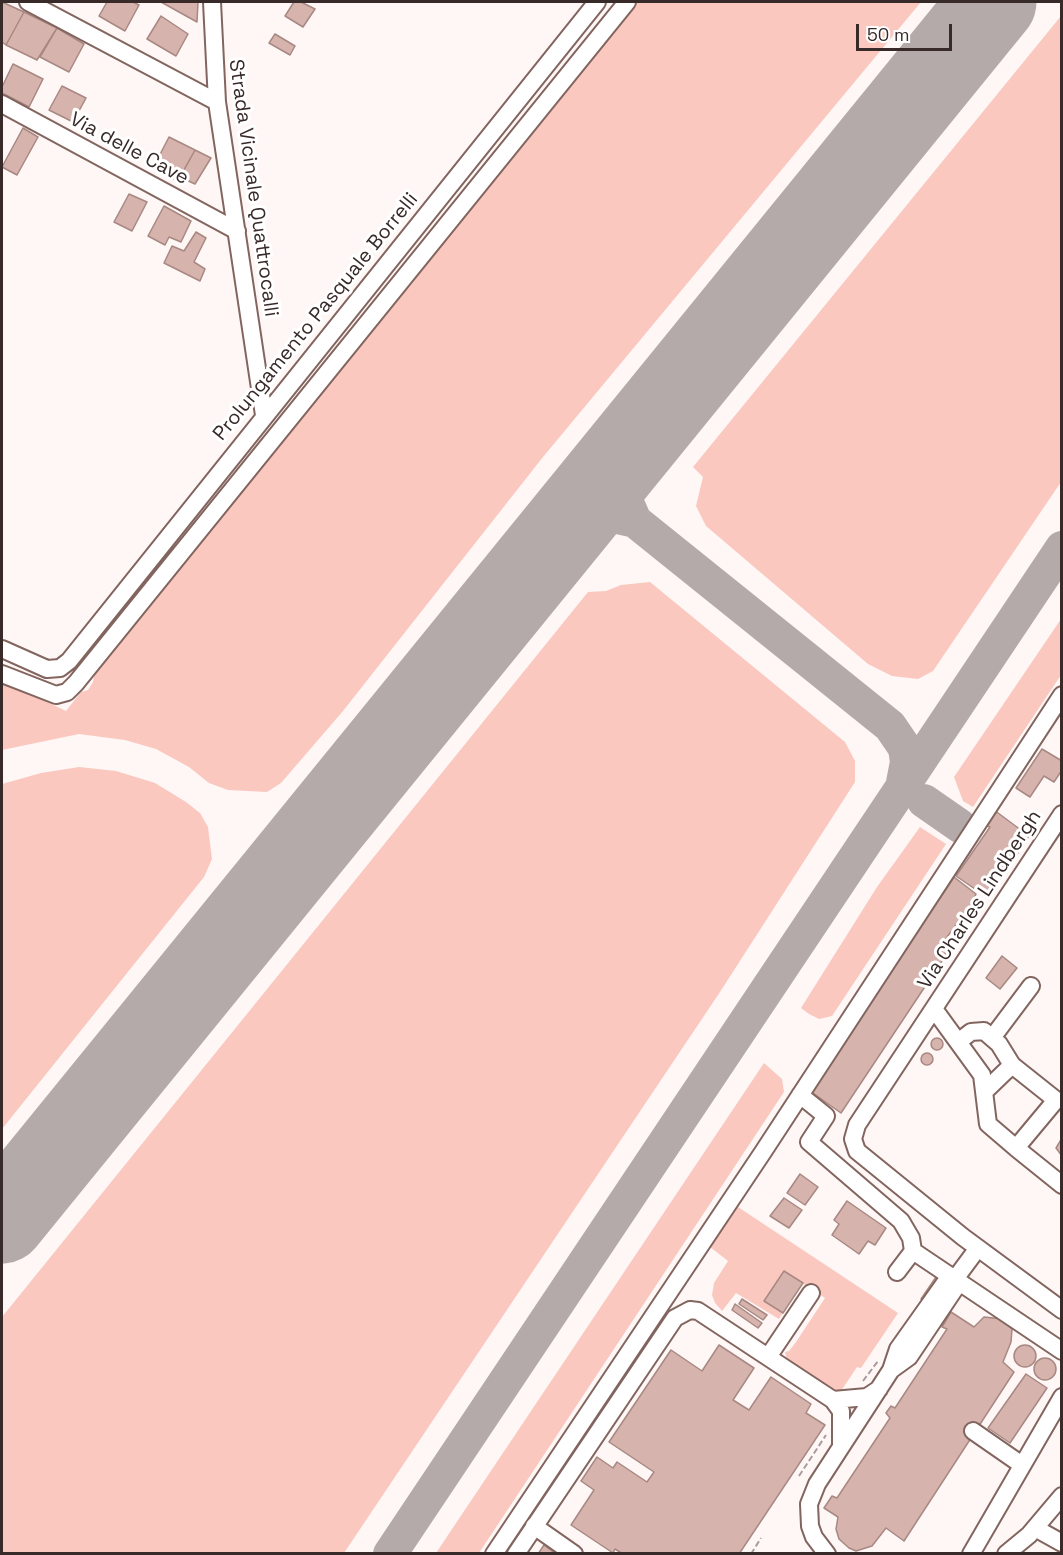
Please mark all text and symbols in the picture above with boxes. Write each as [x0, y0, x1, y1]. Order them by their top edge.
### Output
scale bar [859, 12, 955, 50]
text: 50 m [867, 23, 909, 46]
street label: Strada Vicinale Quattrocalli [223, 58, 283, 318]
street label: Via delle Cave [65, 108, 193, 190]
street label: Prolungamento Pasquale Borrelli [209, 188, 423, 446]
street label: Via Charles Lindbergh [913, 806, 1047, 994]

